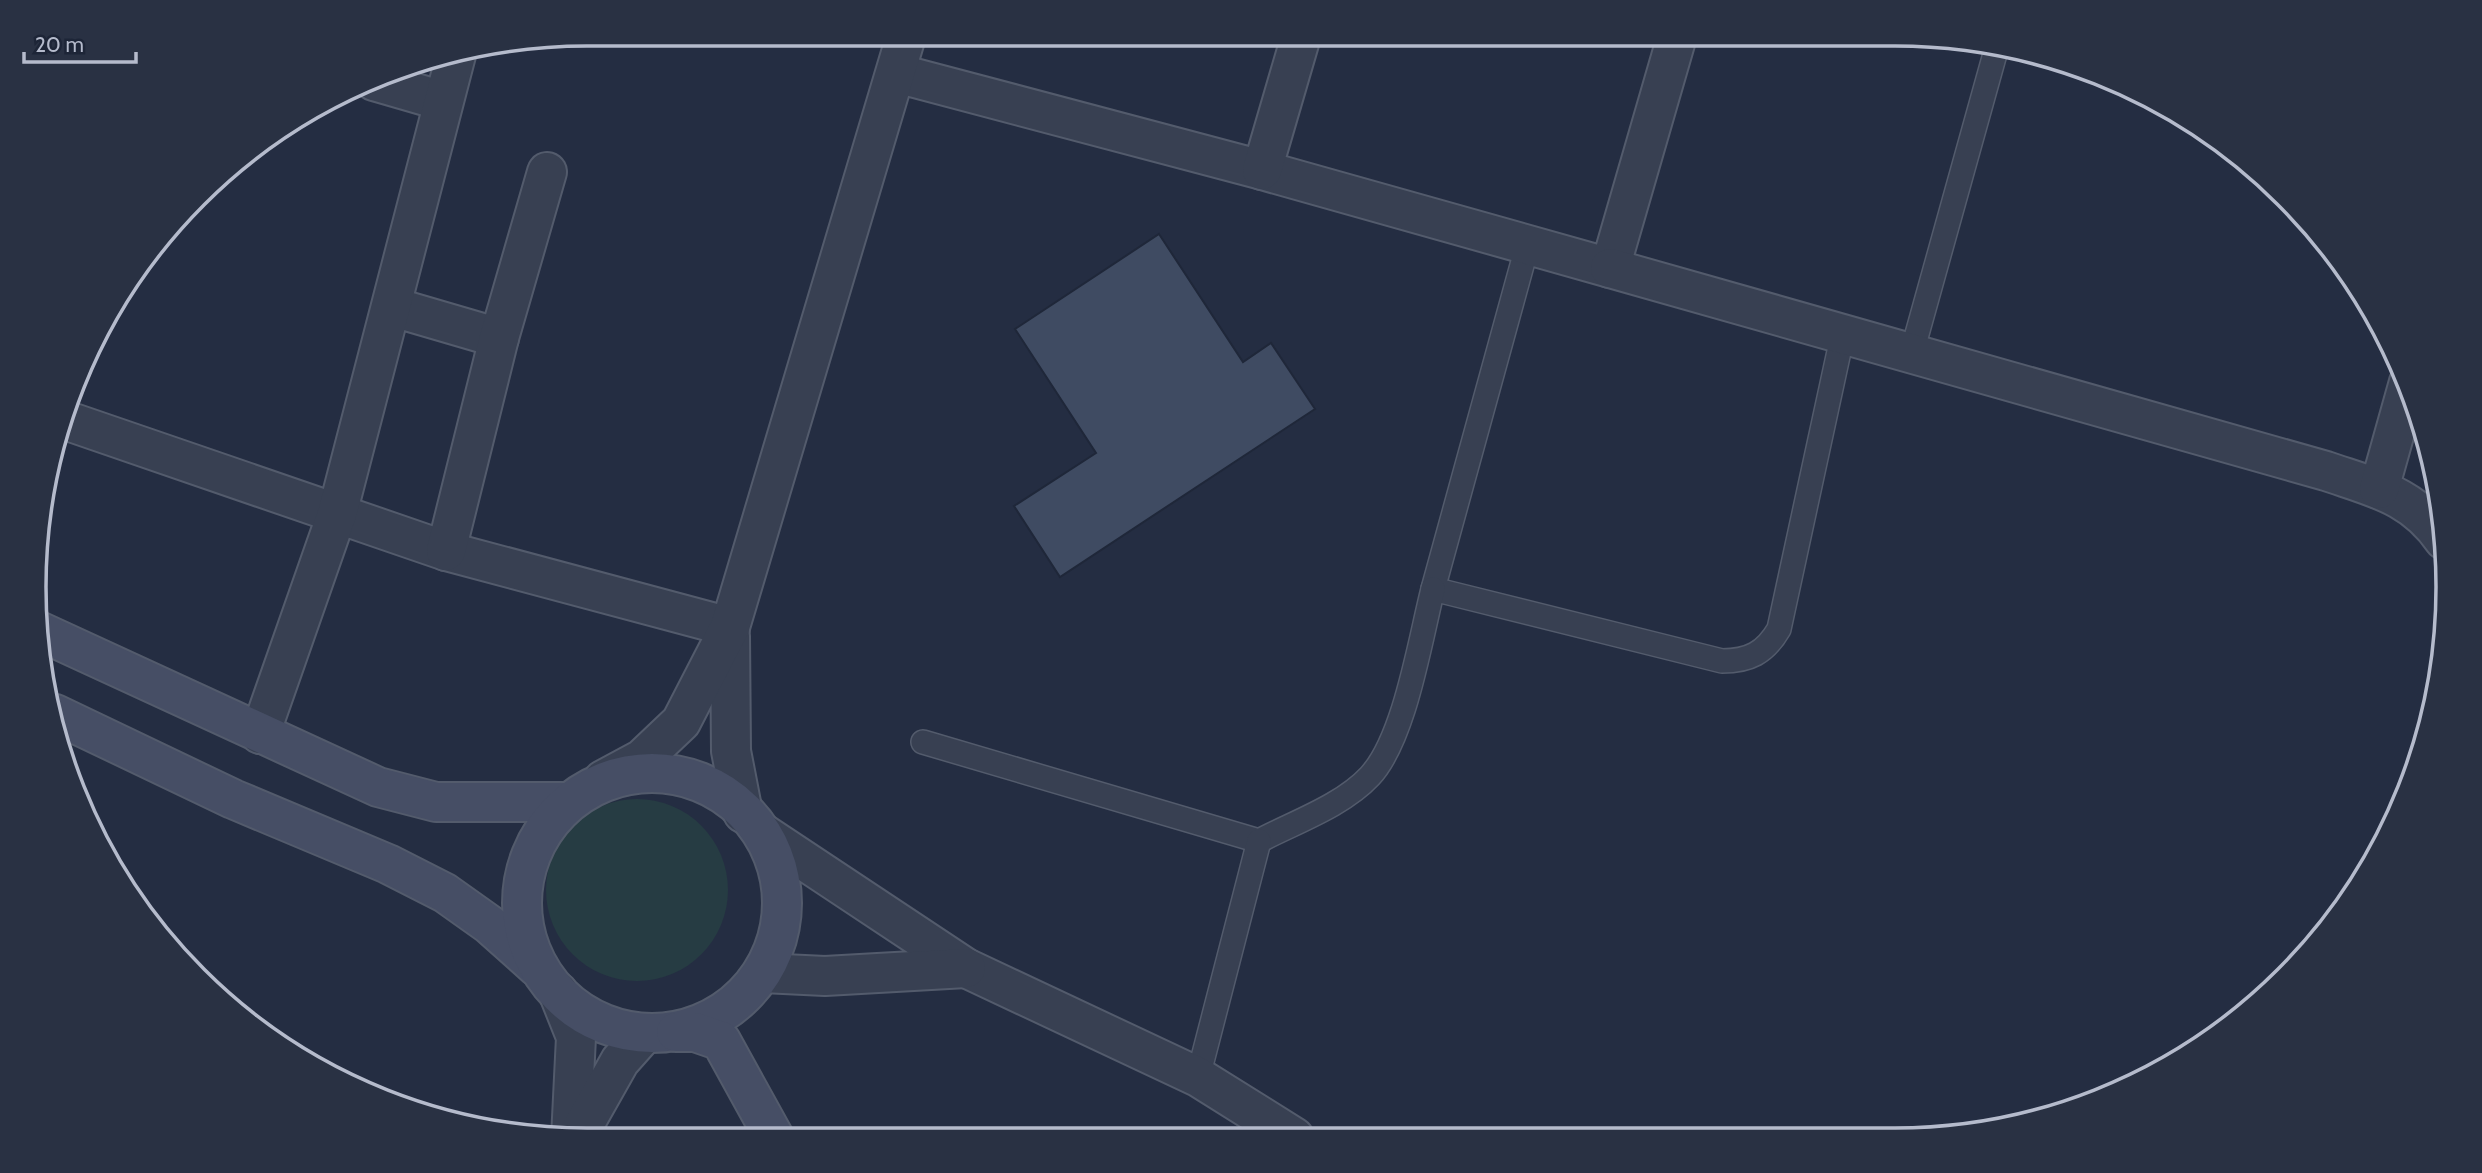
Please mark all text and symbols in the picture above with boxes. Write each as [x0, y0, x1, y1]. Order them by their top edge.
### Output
scale bar [24, 21, 136, 65]
text: 20 m [35, 32, 84, 57]

